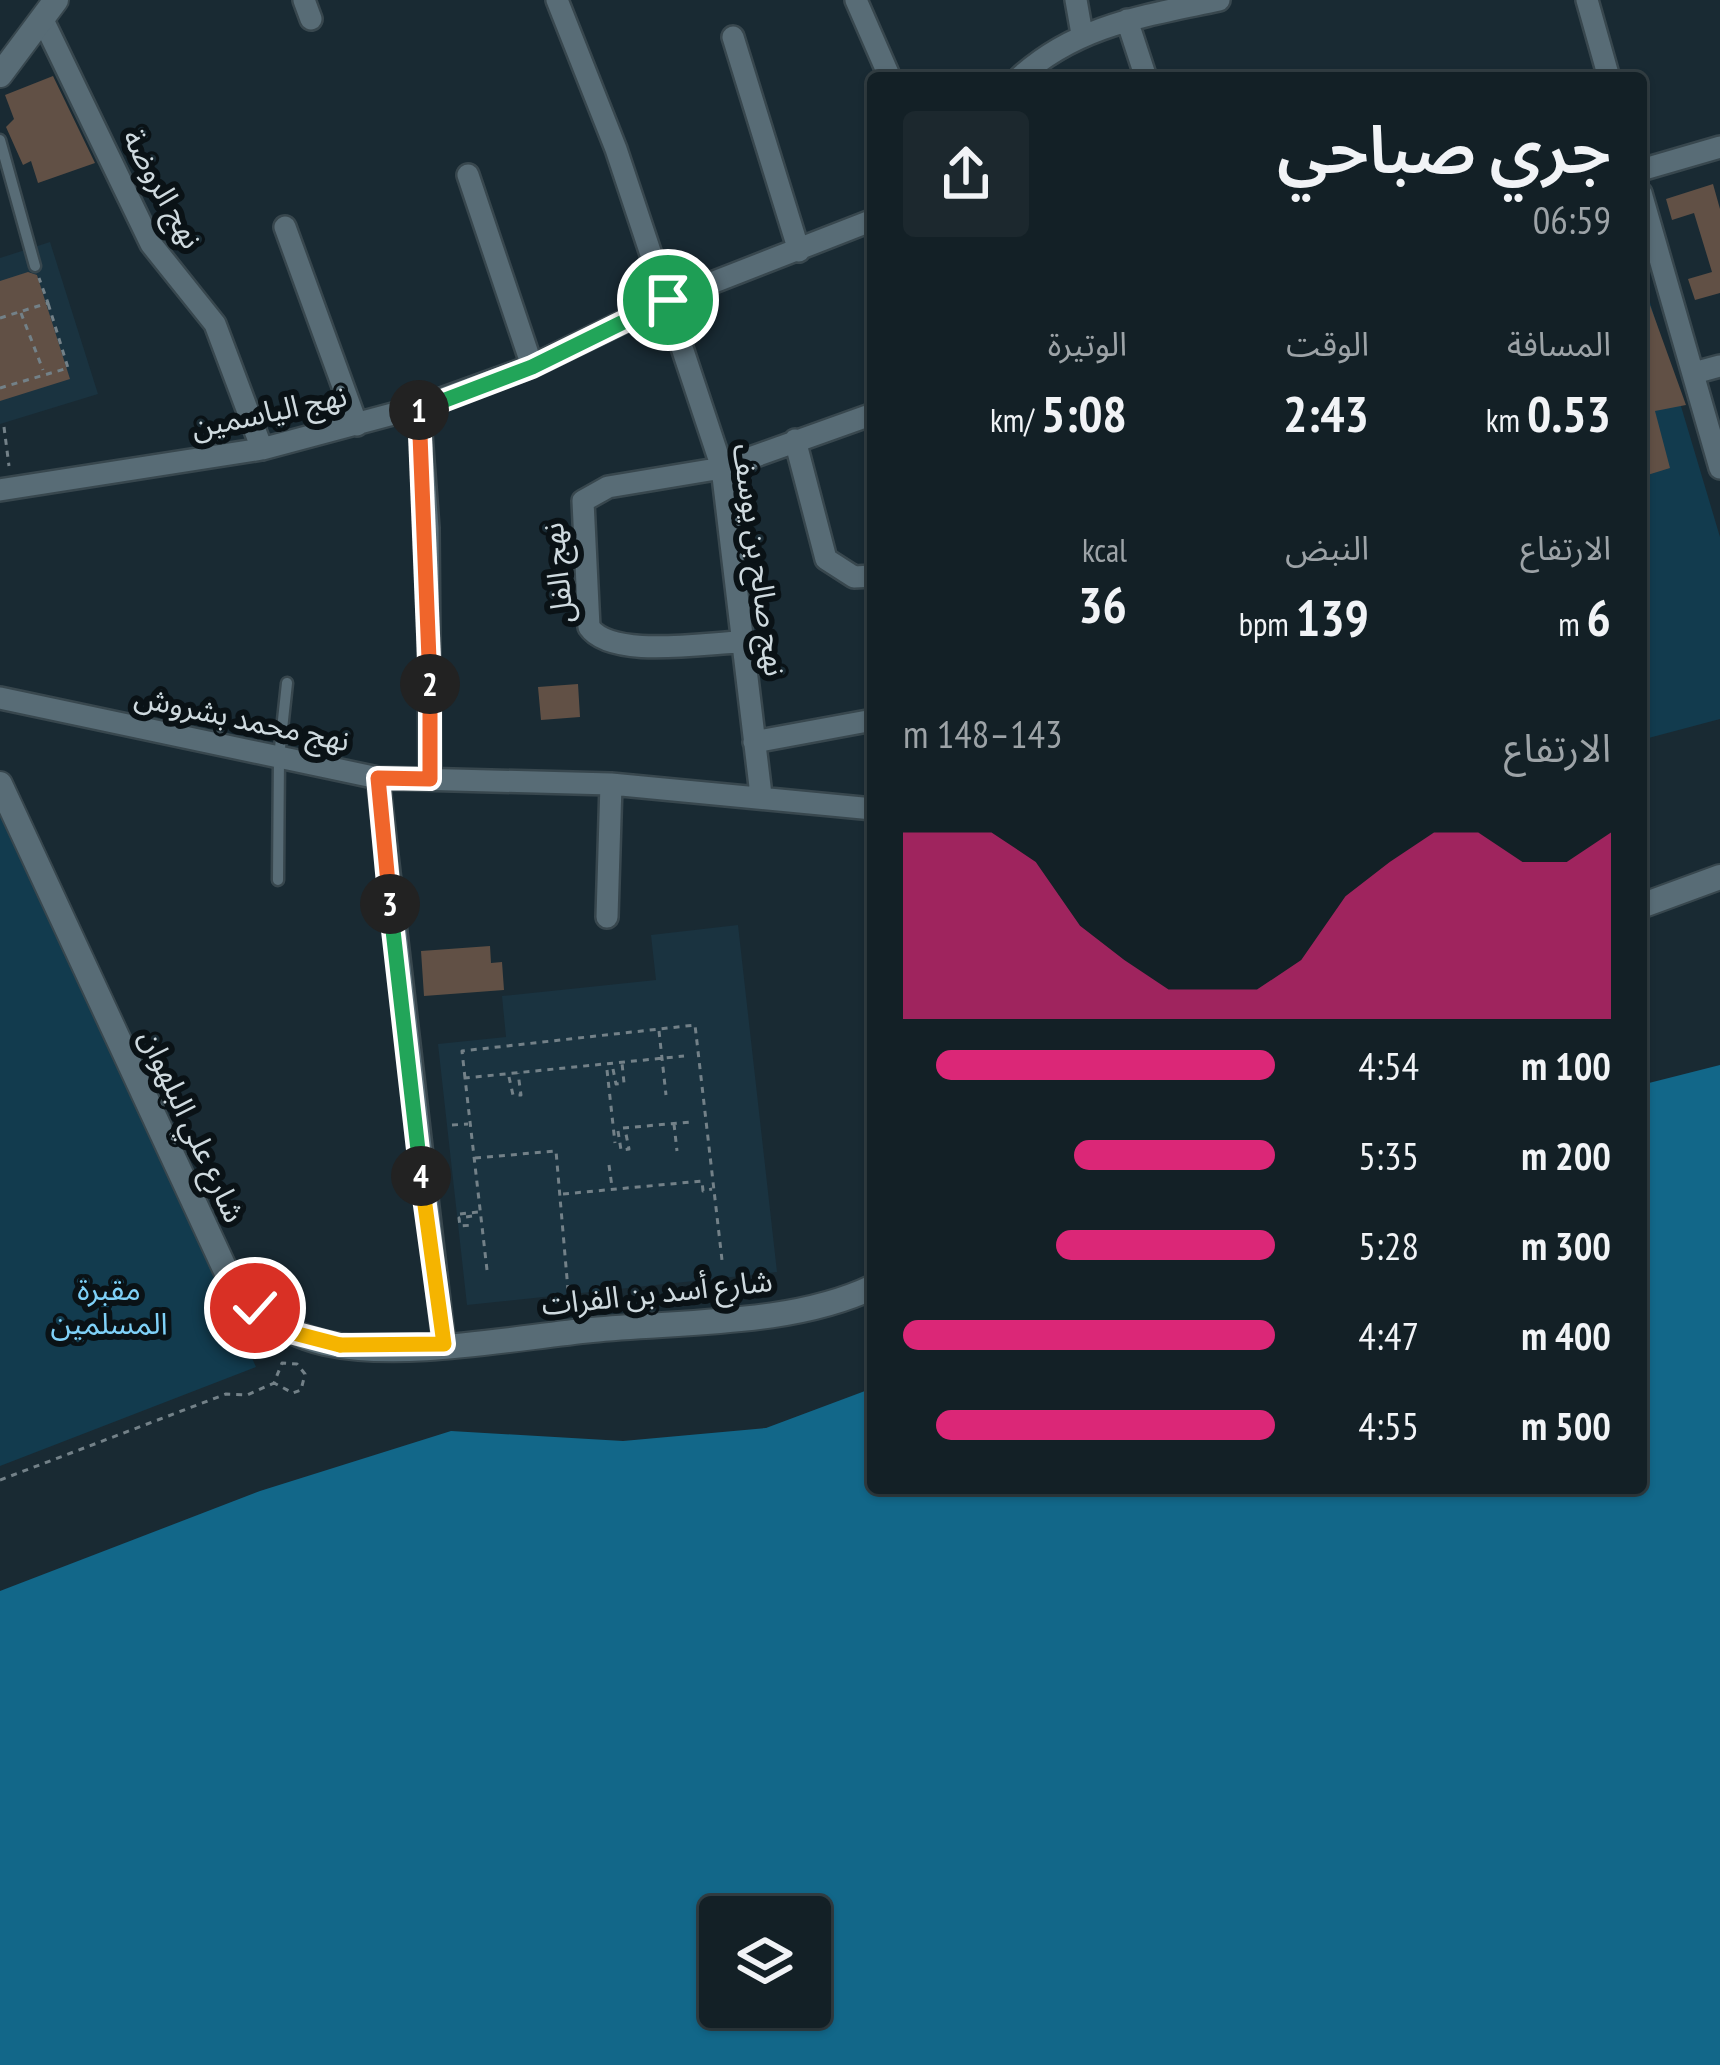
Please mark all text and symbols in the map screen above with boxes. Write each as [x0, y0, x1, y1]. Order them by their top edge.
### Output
text: جري صباحي [1277, 106, 1611, 191]
button: share [903, 111, 1029, 237]
street label: نهج الروضة [111, 122, 212, 257]
text: 06:59 [1533, 194, 1611, 245]
pin [617, 249, 719, 351]
icon: arrive [635, 267, 701, 333]
text: الوتيرة [1048, 322, 1127, 365]
text: الوقت [1286, 322, 1369, 365]
text: المسافة [1507, 322, 1611, 365]
street label: نهج الياسمين [187, 375, 351, 450]
pin: 1 [389, 380, 449, 440]
text: 5:08 [1041, 380, 1127, 446]
text: 2:43 [1283, 380, 1369, 446]
text: 0.53 [1527, 380, 1611, 446]
text: 1 [411, 388, 427, 431]
text: /km [990, 398, 1041, 441]
text: km [1486, 398, 1527, 441]
street label: نهج صالح بن يوسف [721, 441, 796, 679]
street label: نهج الفل [532, 521, 585, 625]
text: النبض [1285, 526, 1369, 569]
text: الارتفاع [1520, 526, 1611, 569]
text: kcal [1082, 528, 1127, 571]
text: 36 [1078, 571, 1127, 637]
text: 139 [1296, 584, 1369, 650]
text: 6 [1587, 584, 1611, 650]
text: bpm [1239, 602, 1296, 645]
text: m [1558, 602, 1587, 645]
pin: 2 [400, 654, 460, 714]
text: 2 [422, 662, 438, 705]
street label: نهج محمد بشروش [130, 676, 353, 763]
text: 143–148 m [903, 708, 1063, 759]
text: الارتفاع [1504, 722, 1611, 773]
pin: 3 [360, 874, 420, 934]
text: 3 [382, 882, 398, 925]
street label: شارع علي البلهوان [127, 1023, 255, 1230]
text: 4:54 [1358, 1040, 1419, 1091]
text: 100 m [1521, 1040, 1611, 1091]
text: 5:35 [1358, 1130, 1419, 1181]
text: 200 m [1521, 1130, 1611, 1181]
pin: 4 [391, 1146, 451, 1206]
text: 4 [413, 1154, 429, 1197]
text: 5:28 [1358, 1220, 1419, 1271]
text: 300 m [1521, 1220, 1611, 1271]
pin [204, 1257, 306, 1359]
street label: شارع أسد بن الفرات [539, 1260, 775, 1327]
park label: مقبرة المسلمين [50, 1269, 168, 1342]
icon: check [222, 1275, 288, 1341]
text: 4:47 [1358, 1310, 1419, 1361]
text: 400 m [1521, 1310, 1611, 1361]
text: 4:55 [1358, 1400, 1419, 1451]
text: 500 m [1521, 1400, 1611, 1451]
map controls [699, 1896, 831, 2028]
button: layers [699, 1896, 831, 2028]

